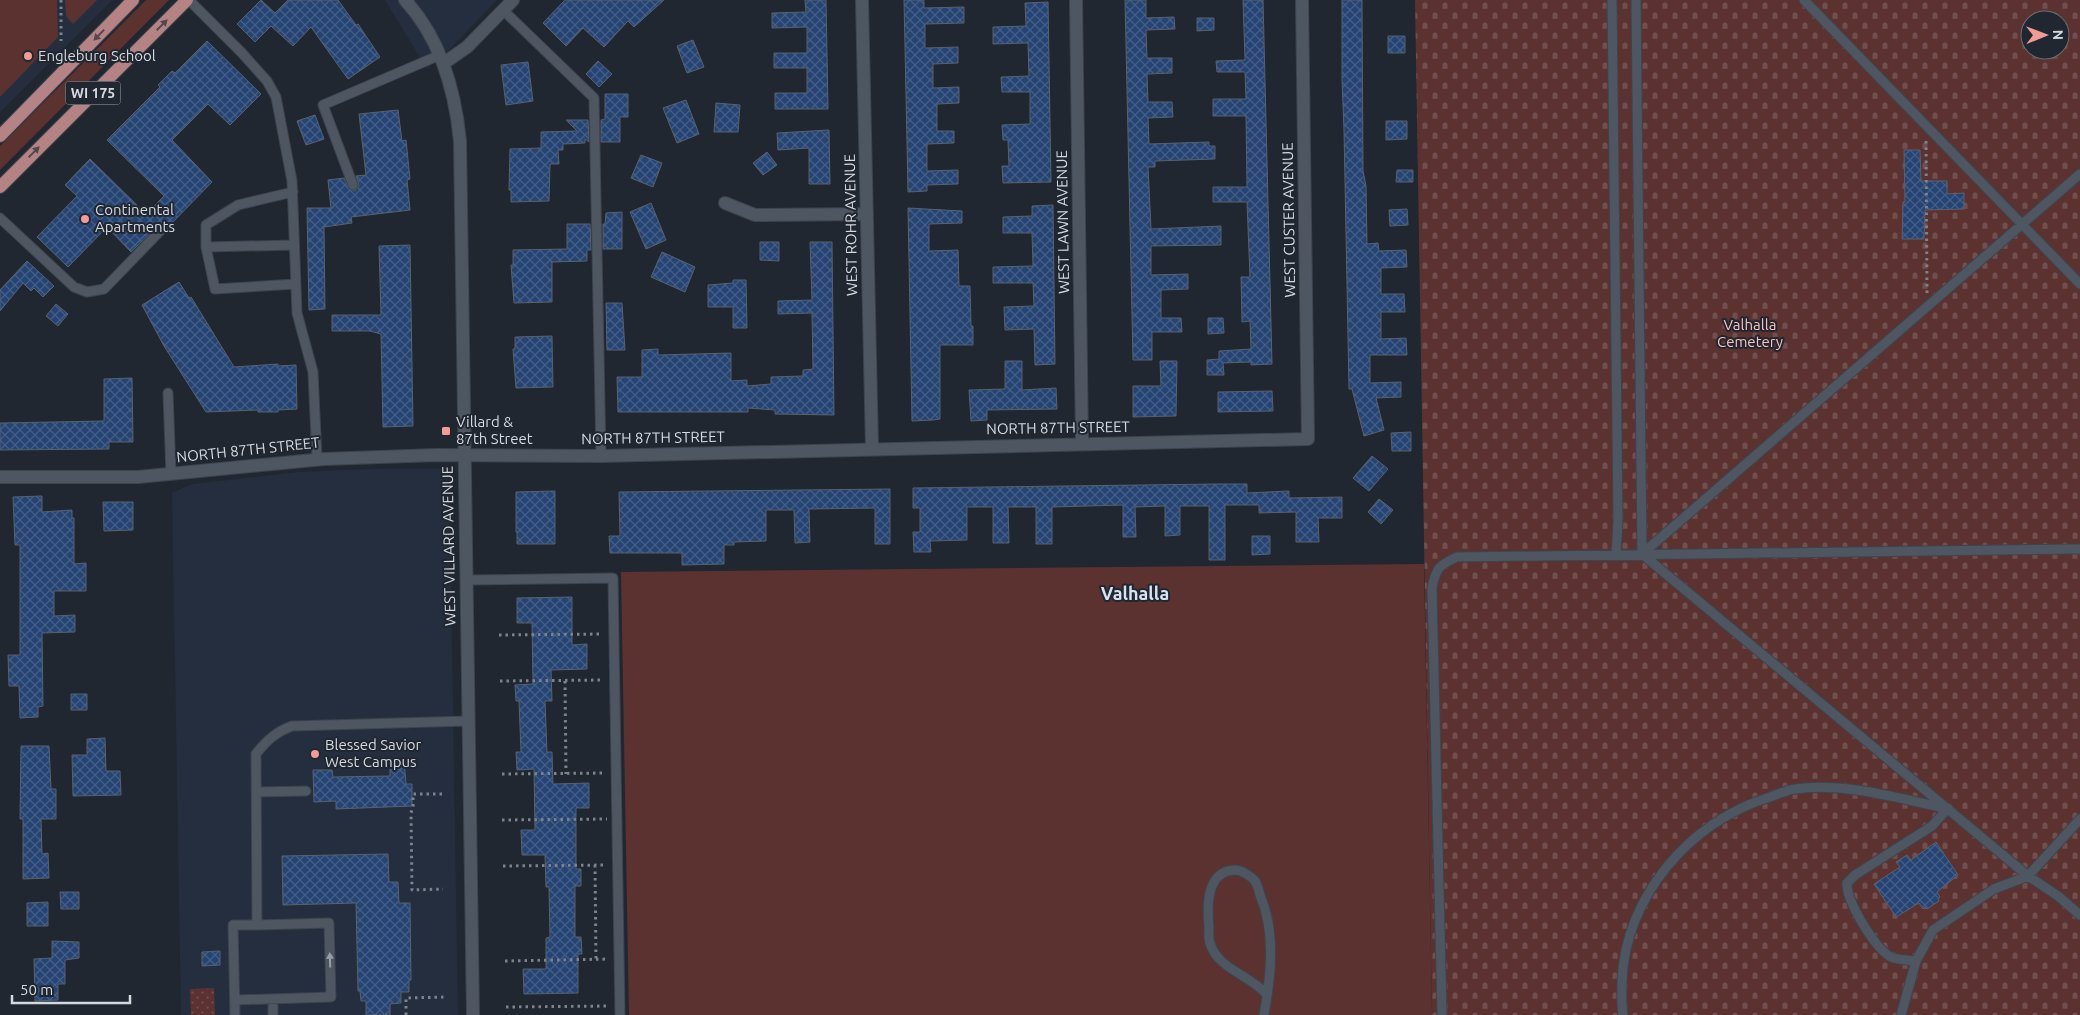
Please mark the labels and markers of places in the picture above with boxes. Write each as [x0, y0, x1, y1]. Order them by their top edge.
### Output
place label: Engleburg School [38, 47, 156, 64]
marker: Engleburg School [22, 50, 34, 62]
place label: Continental Apartments [95, 201, 175, 235]
marker: Continental Apartments [79, 213, 91, 225]
place label: Villard & 87th Street [456, 413, 533, 447]
marker: Villard & 87th Street [440, 425, 452, 437]
place label: Blessed Savior West Campus [325, 736, 422, 770]
marker: Blessed Savior West Campus [309, 748, 321, 760]

